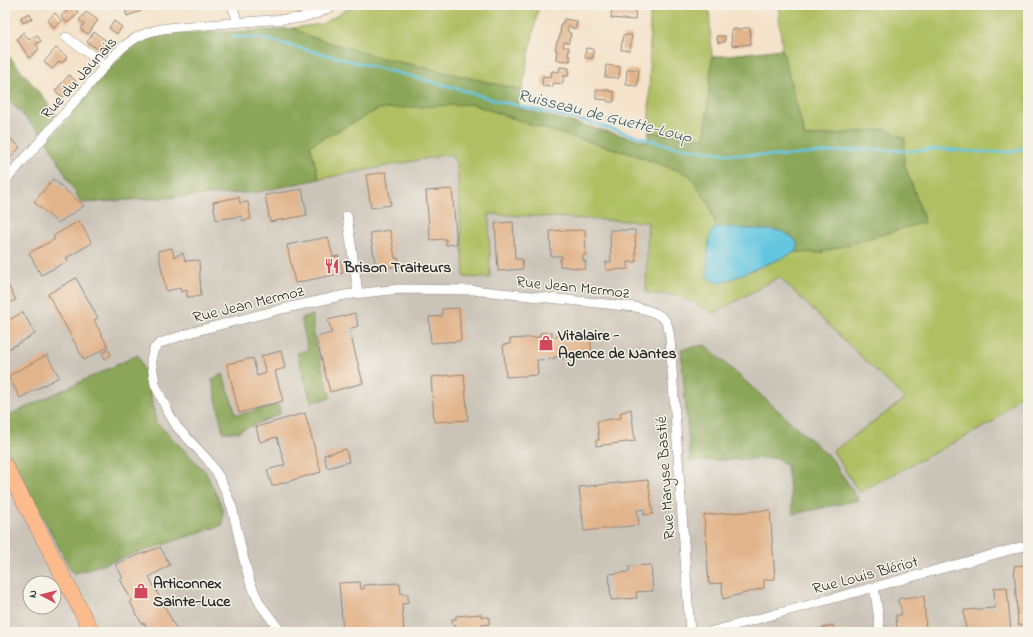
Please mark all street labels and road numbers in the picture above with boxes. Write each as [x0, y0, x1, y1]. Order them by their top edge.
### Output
street label: Rue du Jaunais [36, 32, 123, 125]
street label: Rue Jean Mermoz [515, 270, 631, 306]
street label: Rue Jean Mermoz [190, 279, 307, 330]
street label: Rue Maryse Bastié [650, 415, 682, 540]
street label: Rue Louis Blériot [810, 550, 922, 602]

